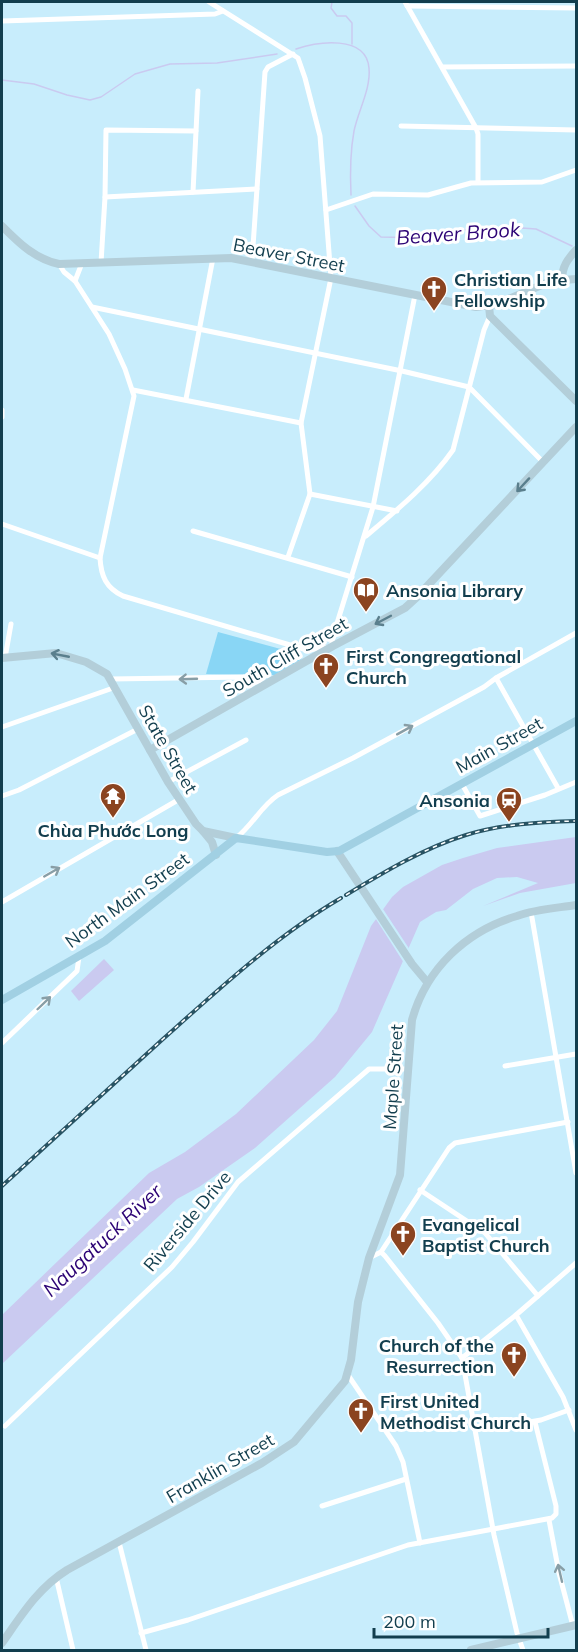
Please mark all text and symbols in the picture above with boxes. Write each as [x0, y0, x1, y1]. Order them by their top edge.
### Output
water label: Beaver Brook [395, 216, 521, 250]
street label: Beaver Street [231, 233, 347, 277]
place label: Christian Life Fellowship [454, 268, 568, 312]
church icon: Christian Life Fellowship [419, 274, 449, 312]
one-way arrow [515, 478, 530, 493]
library icon: Ansonia Library [351, 575, 381, 613]
place label: Ansonia Library [386, 579, 523, 602]
street label: South Cliff Street [218, 612, 352, 702]
one-way arrow [374, 614, 392, 626]
place label: First Congregational Church [346, 645, 521, 689]
one-way arrow [50, 649, 70, 660]
church icon: First Congregational Church [311, 651, 341, 689]
one-way arrow [179, 673, 199, 684]
street label: State Street [133, 700, 203, 798]
street label: Main Street [452, 712, 546, 778]
one-way arrow [395, 724, 413, 735]
temple icon: Chùa Phước Long [98, 781, 128, 819]
station icon: Ansonia [494, 785, 524, 823]
place label: Ansonia [419, 789, 490, 812]
place label: Chùa Phước Long [38, 819, 188, 842]
street label: North Main Street [60, 847, 194, 953]
one-way arrow [43, 866, 60, 878]
one-way arrow [36, 996, 51, 1010]
street label: Maple Street [378, 1024, 408, 1130]
street label: Riverside Drive [138, 1166, 236, 1276]
water label: Naugatuck River [37, 1178, 167, 1302]
place label: Evangelical Baptist Church [422, 1213, 550, 1257]
church icon: Evangelical Baptist Church [388, 1219, 418, 1257]
place label: Church of the Resurrection [379, 1334, 494, 1378]
church icon: Church of the Resurrection [499, 1340, 529, 1378]
place label: First United Methodist Church [380, 1390, 531, 1434]
church icon: First United Methodist Church [346, 1396, 376, 1434]
street label: Franklin Street [162, 1428, 278, 1508]
one-way arrow [553, 1564, 565, 1583]
scale bar [374, 1601, 548, 1639]
text: 200 m [383, 1610, 436, 1633]

